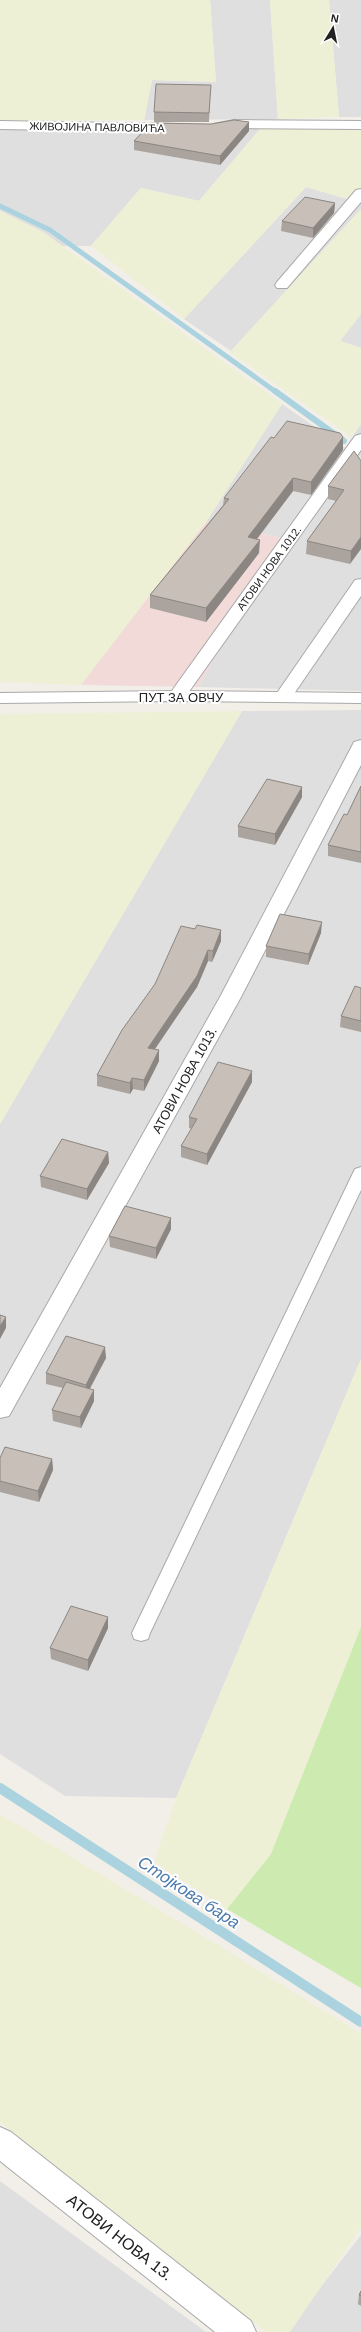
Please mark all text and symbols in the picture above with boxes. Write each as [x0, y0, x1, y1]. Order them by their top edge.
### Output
north arrow [313, 8, 353, 48]
text: N [330, 12, 340, 25]
street label: ЖИВОЈИНА ПАВЛОВИЋА [29, 120, 166, 134]
street label: АТОВИ НОВА 1012. [234, 524, 304, 612]
street label: ПУТ ЗА ОВЧУ [139, 690, 224, 705]
street label: АТОВИ НОВА 1013. [149, 1024, 220, 1136]
water label: Стојкова бара [134, 1852, 243, 1932]
street label: АТОВИ НОВА 13. [64, 2191, 176, 2284]

